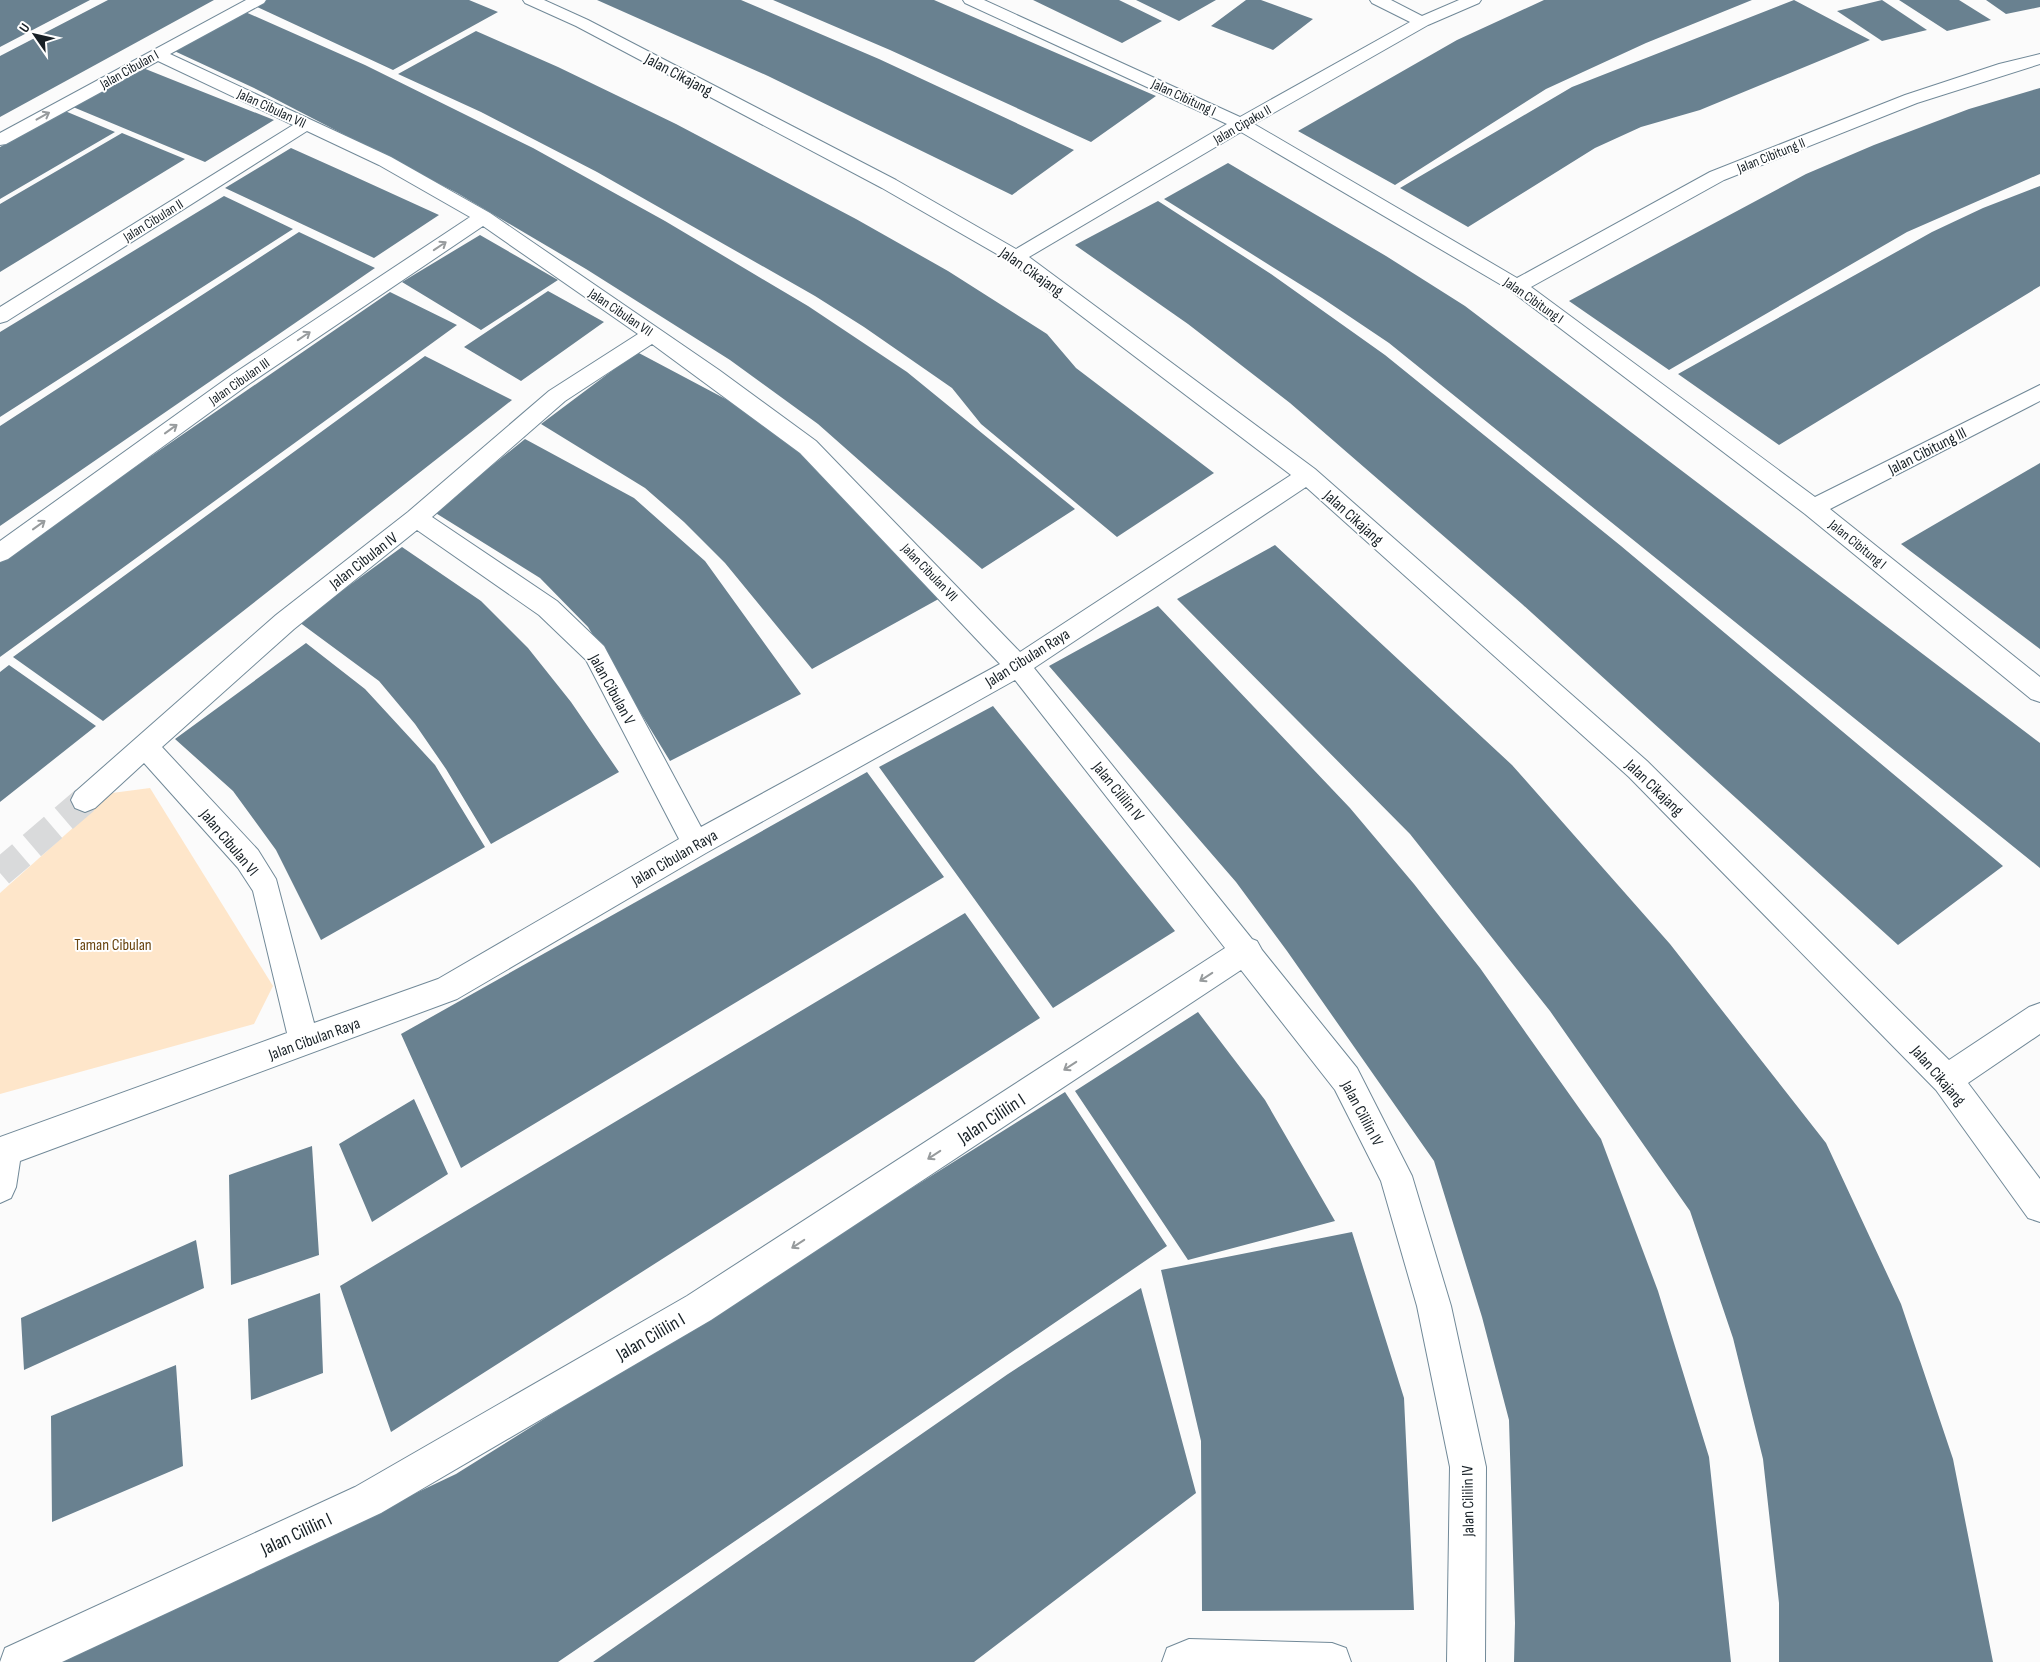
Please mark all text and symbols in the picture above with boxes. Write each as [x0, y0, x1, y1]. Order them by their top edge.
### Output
north arrow [10, 10, 60, 60]
text: U [16, 20, 34, 36]
street label: Jalan Cibulan I [96, 46, 162, 93]
street label: Jalan Cikajang [641, 49, 715, 101]
street label: Jalan Cibitung I [1148, 75, 1219, 120]
street label: Jalan Cibulan VII [234, 85, 309, 132]
street label: Jalan Cipaku II [1209, 101, 1274, 148]
one-way arrow [35, 111, 50, 121]
street label: Jalan Cibitung II [1734, 134, 1808, 177]
street label: Jalan Cibulan II [119, 195, 186, 246]
one-way arrow [432, 241, 446, 251]
street label: Jalan Cikajang [995, 243, 1067, 301]
street label: Jalan Cibitung I [1500, 273, 1567, 327]
street label: Jalan Cibulan VII [585, 284, 656, 340]
one-way arrow [297, 331, 311, 341]
street label: Jalan Cibulan III [205, 354, 273, 409]
street label: Jalan Cibitung III [1884, 423, 1970, 480]
one-way arrow [164, 424, 178, 434]
street label: Jalan Cikajang [1319, 486, 1387, 550]
street label: Jalan Cibitung I [1825, 515, 1890, 573]
one-way arrow [32, 519, 46, 530]
street label: Jalan Cibulan IV [325, 528, 402, 594]
street label: Jalan Cibulan VII [897, 539, 961, 605]
street label: Jalan Cibulan Raya [981, 625, 1073, 692]
street label: Jalan Cibulan V [584, 650, 639, 729]
street label: Jalan Cikajang [1620, 755, 1687, 820]
street label: Jalan Cililin IV [1087, 758, 1148, 826]
street label: Jalan Cibulan VI [195, 805, 262, 880]
street label: Jalan Cibulan Raya [628, 826, 721, 891]
park label: Taman Cibulan [74, 936, 152, 955]
one-way arrow [1199, 972, 1213, 982]
street label: Jalan Cibulan Raya [265, 1014, 363, 1065]
street label: Jalan Cikajang [1906, 1041, 1969, 1110]
one-way arrow [1063, 1061, 1077, 1071]
street label: Jalan Cililin IV [1336, 1077, 1387, 1150]
street label: Jalan Cililin I [953, 1089, 1030, 1150]
one-way arrow [927, 1150, 941, 1160]
one-way arrow [791, 1239, 805, 1249]
street label: Jalan Cililin I [611, 1308, 689, 1367]
street label: Jalan Cililin IV [1458, 1464, 1479, 1538]
street label: Jalan Cililin I [256, 1508, 336, 1561]

